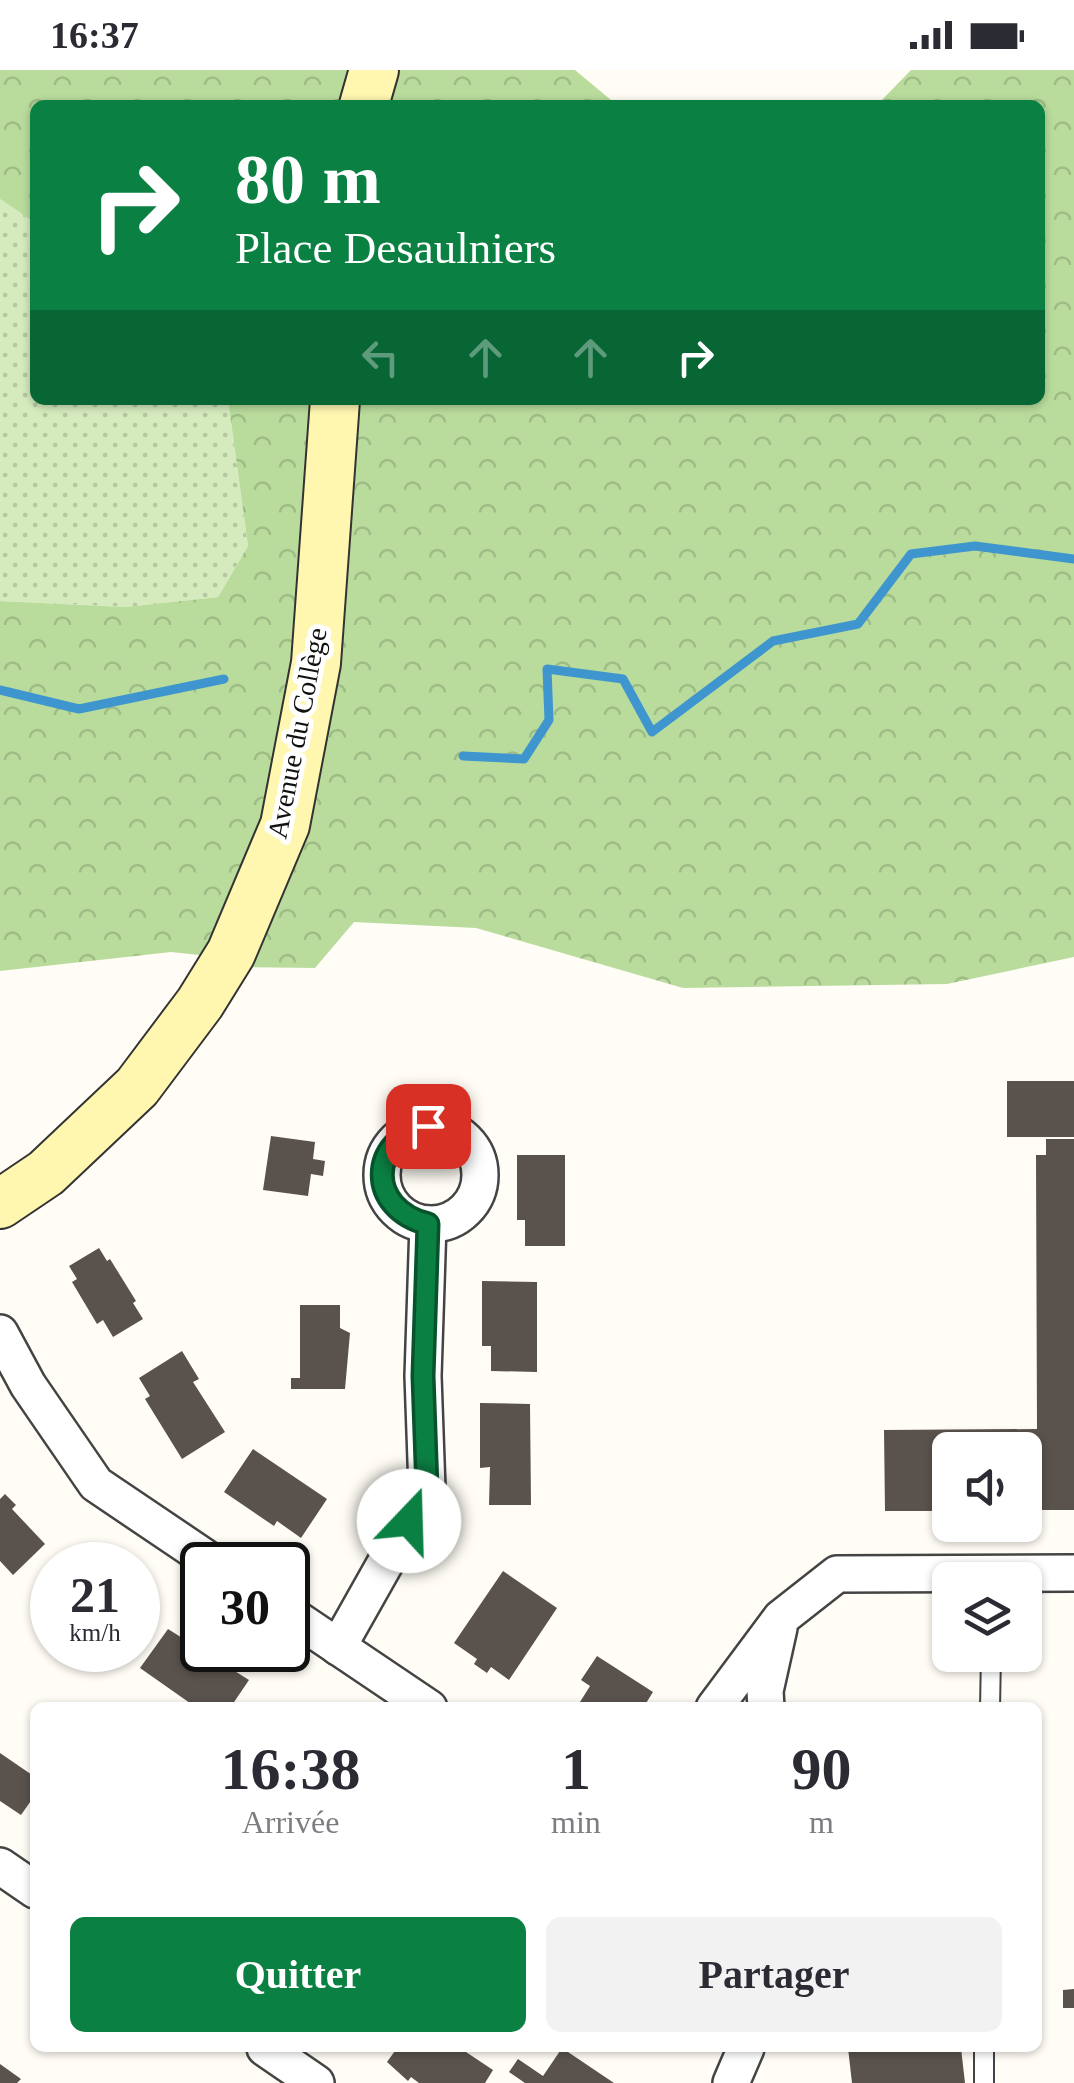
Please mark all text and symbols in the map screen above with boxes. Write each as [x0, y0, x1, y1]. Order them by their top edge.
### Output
text: 16:37 [50, 14, 139, 56]
icon: right [70, 140, 200, 270]
text: 80 m [235, 141, 381, 218]
text: Place Desaulniers [235, 223, 556, 273]
icon: left [353, 330, 408, 385]
icon: ahead [458, 330, 513, 385]
icon: ahead [563, 330, 618, 385]
icon: right [668, 330, 723, 385]
street label: Avenue du Collège [261, 625, 333, 841]
pin [386, 1084, 471, 1169]
icon: arrive [401, 1099, 456, 1154]
map controls [932, 1432, 1042, 1672]
button: sound [932, 1432, 1042, 1542]
position arrow [357, 1469, 461, 1573]
speed limit sign: 30 [180, 1542, 310, 1672]
button: layers [932, 1562, 1042, 1672]
text: 21 [70, 1567, 120, 1623]
text: km/h [69, 1619, 121, 1646]
text: 16:38 [221, 1736, 361, 1802]
text: 1 [561, 1736, 591, 1802]
text: 90 [791, 1736, 851, 1802]
text: Arrivée [242, 1804, 339, 1840]
text: min [551, 1804, 601, 1840]
text: m [809, 1804, 834, 1840]
button: Quitter [70, 1917, 526, 2032]
button: Partager [546, 1917, 1002, 2032]

